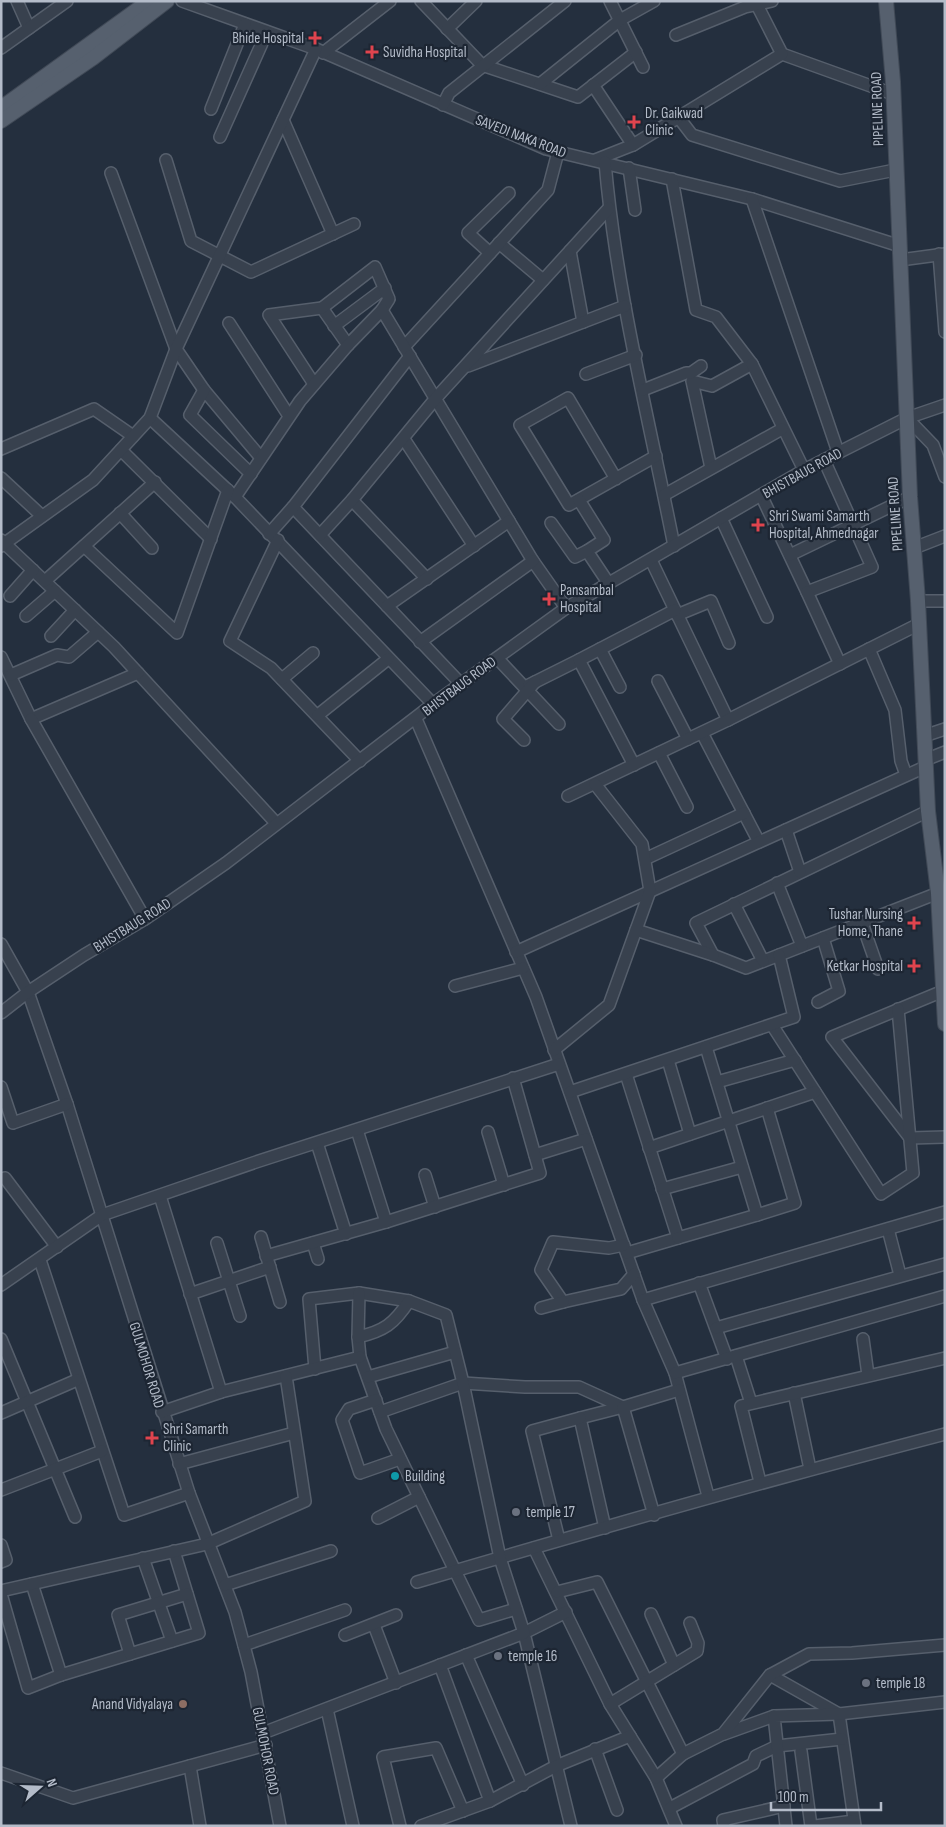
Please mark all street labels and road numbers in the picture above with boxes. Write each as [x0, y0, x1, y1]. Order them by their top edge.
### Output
street label: PIPELINE ROAD [867, 71, 888, 147]
street label: SAVEDI NAKA ROAD [473, 110, 569, 162]
street label: BHISTBAUG ROAD [759, 444, 845, 503]
street label: PIPELINE ROAD [883, 476, 908, 552]
street label: BHISTBAUG ROAD [418, 652, 500, 720]
street label: BHISTBAUG ROAD [90, 894, 175, 957]
street label: GULMOHOR ROAD [124, 1320, 169, 1411]
street label: GULMOHOR ROAD [248, 1706, 283, 1797]

